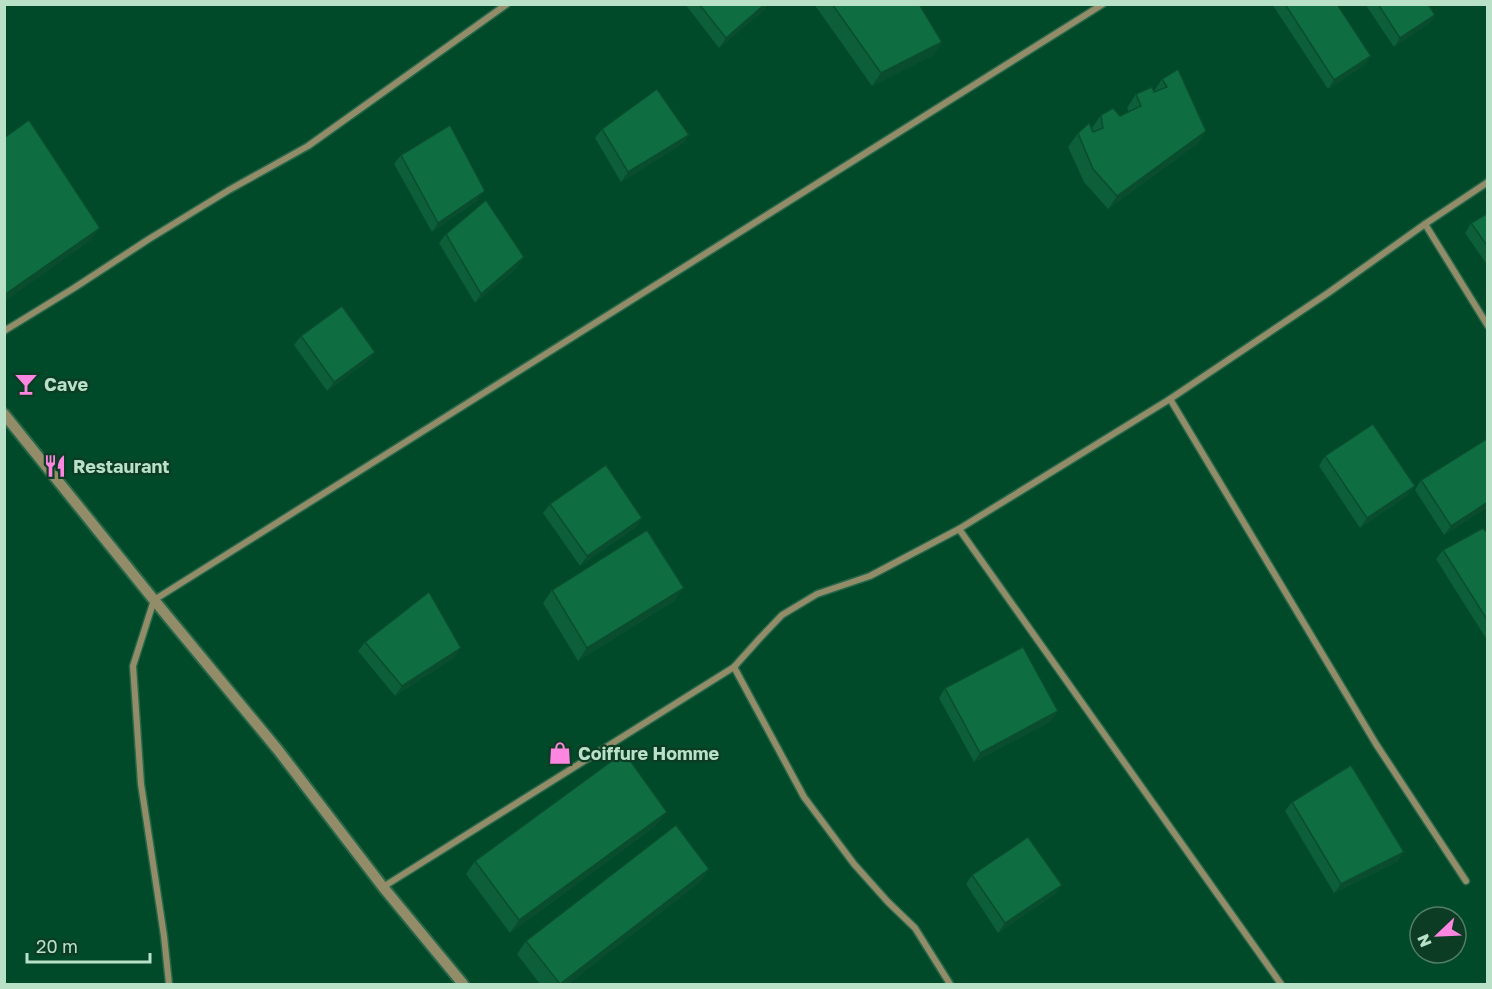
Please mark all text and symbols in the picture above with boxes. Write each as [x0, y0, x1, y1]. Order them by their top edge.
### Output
bar icon: Cave [13, 371, 39, 397]
place label: Cave [44, 373, 88, 395]
restaurant icon: Restaurant [42, 453, 68, 479]
place label: Restaurant [73, 455, 169, 477]
shop icon: Coiffure Homme [547, 740, 573, 766]
place label: Coiffure Homme [578, 742, 720, 764]
north arrow [1408, 905, 1468, 965]
scale bar [27, 926, 150, 964]
text: N [1413, 931, 1436, 950]
text: 20 m [36, 935, 78, 957]

